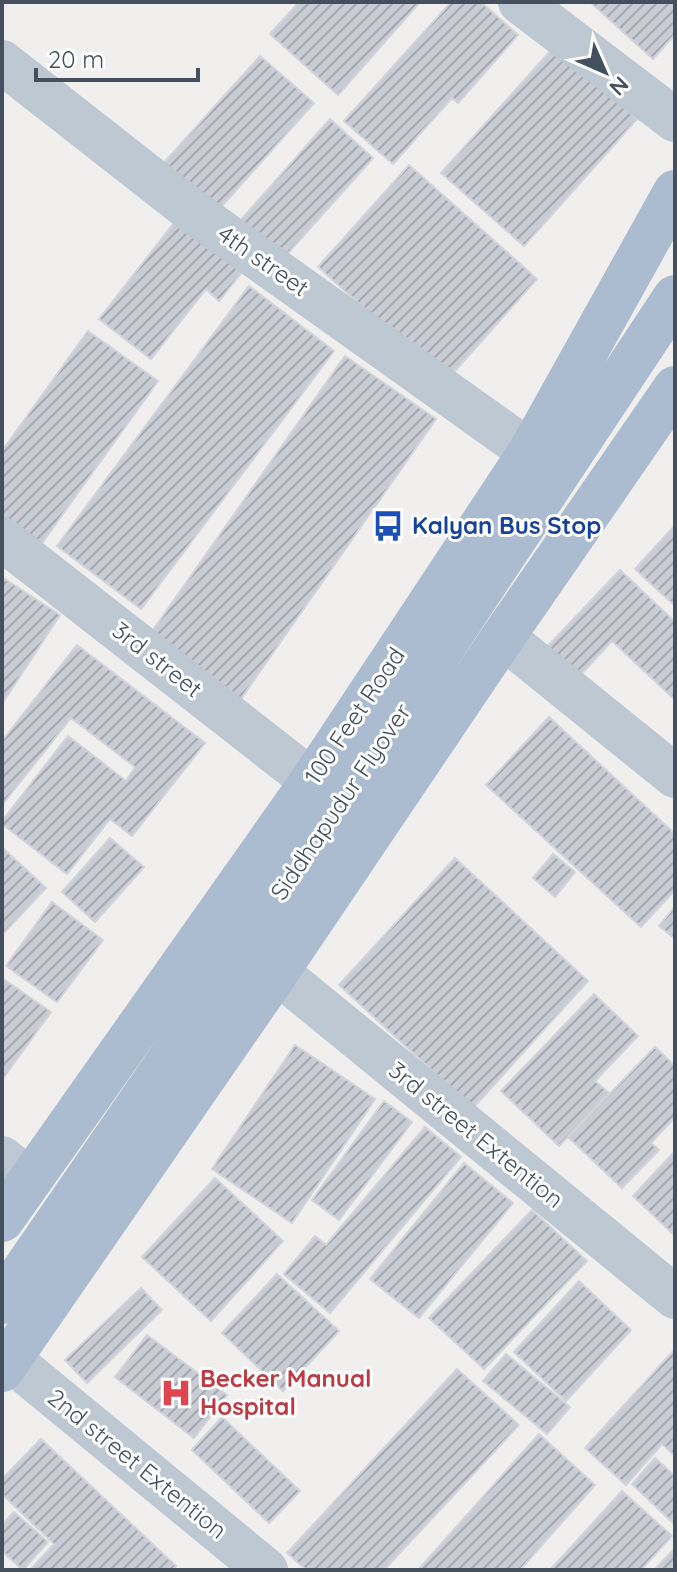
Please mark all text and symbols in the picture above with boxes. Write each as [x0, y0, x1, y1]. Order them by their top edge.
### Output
scale bar [36, 32, 198, 82]
north arrow [565, 32, 645, 112]
text: 20 m [48, 44, 104, 74]
text: N [604, 71, 635, 102]
street label: 4th street [212, 218, 315, 302]
bus stop icon: Kalyan Bus Stop [371, 509, 405, 543]
place label: Kalyan Bus Stop [412, 510, 601, 540]
street label: 3rd street [107, 615, 209, 704]
street label: 100 Feet Road [297, 641, 411, 790]
street label: Siddhapudur Flyover [263, 698, 417, 905]
street label: 3rd street Extention [383, 1055, 570, 1214]
place label: Becker Manual Hospital [200, 1363, 371, 1421]
hospital icon: Becker Manual Hospital [159, 1376, 193, 1410]
street label: 2nd street Extention [42, 1382, 233, 1545]

